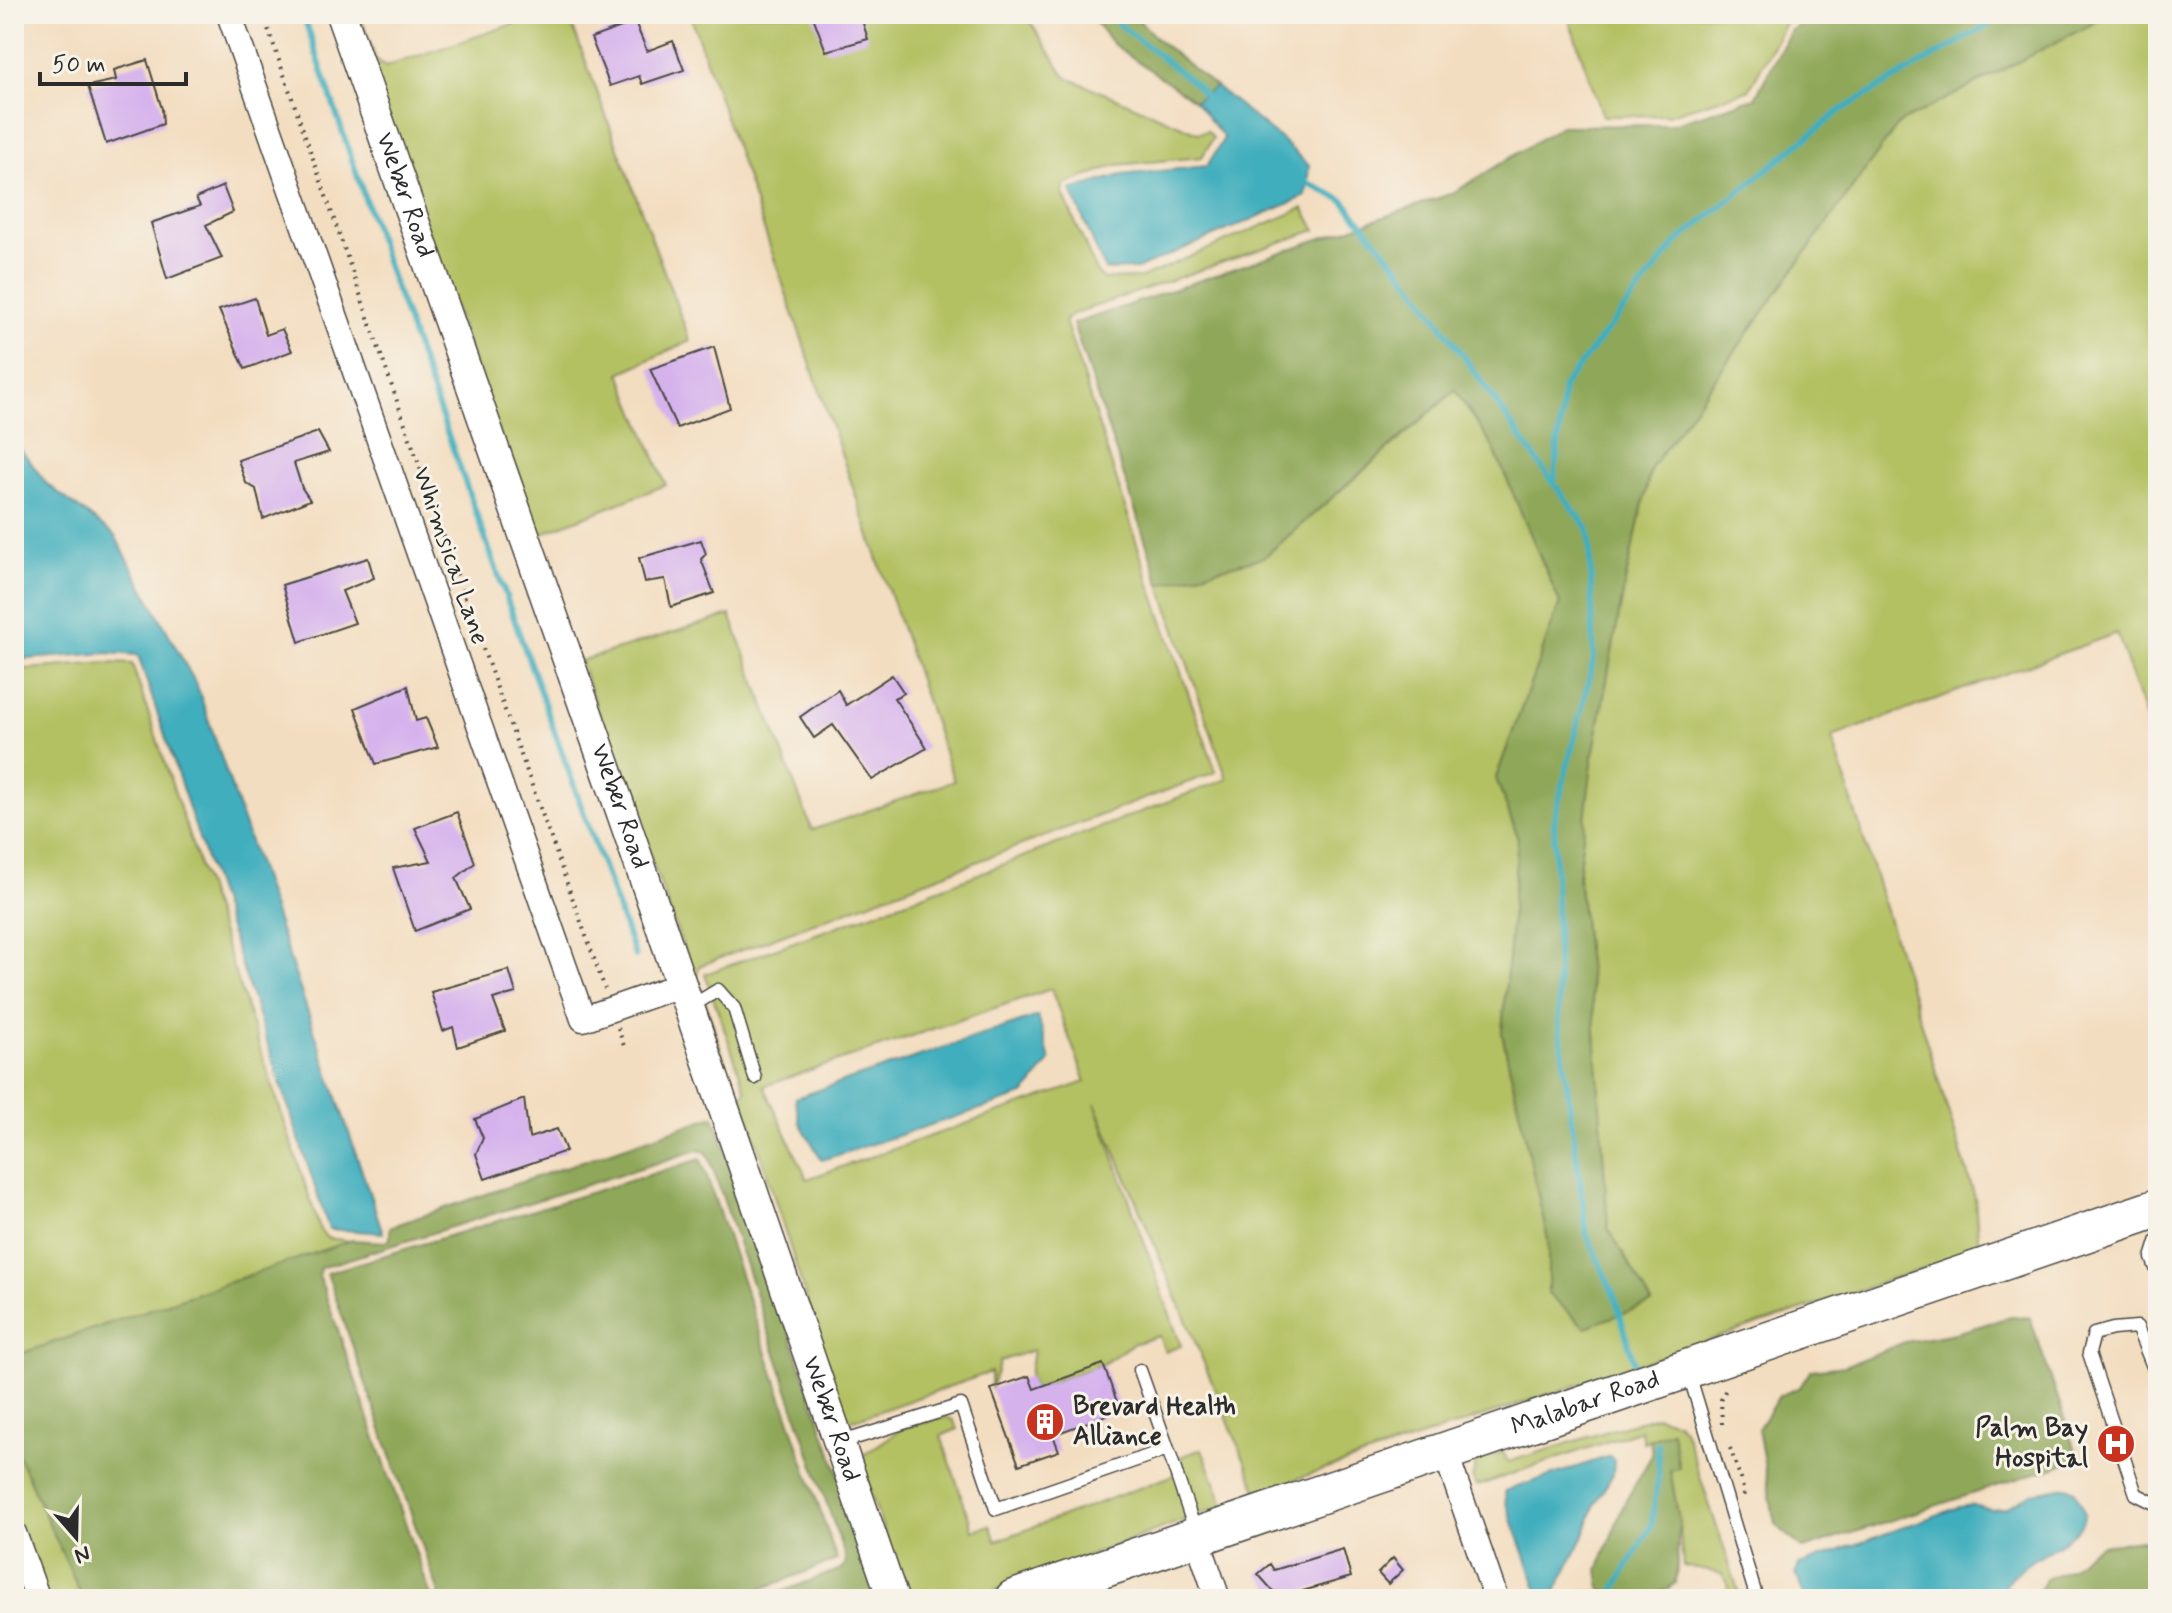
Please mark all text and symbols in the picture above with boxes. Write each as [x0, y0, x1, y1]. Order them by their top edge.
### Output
scale bar [40, 36, 186, 86]
text: 50 m [52, 50, 106, 81]
street label: Weber Road [367, 128, 442, 262]
street label: Whimsical Lane [404, 463, 496, 649]
street label: Weber Road [582, 739, 657, 874]
street label: Weber Road [794, 1352, 868, 1486]
street label: Malabar Road [1507, 1363, 1664, 1445]
place label: Brevard Health Alliance [1073, 1390, 1236, 1454]
building icon: Brevard Health Alliance [1024, 1401, 1066, 1443]
place label: Palm Bay Hospital [1975, 1412, 2088, 1476]
hospital icon: Palm Bay Hospital [2095, 1423, 2137, 1465]
north arrow [36, 1497, 116, 1577]
text: N [70, 1538, 94, 1570]

